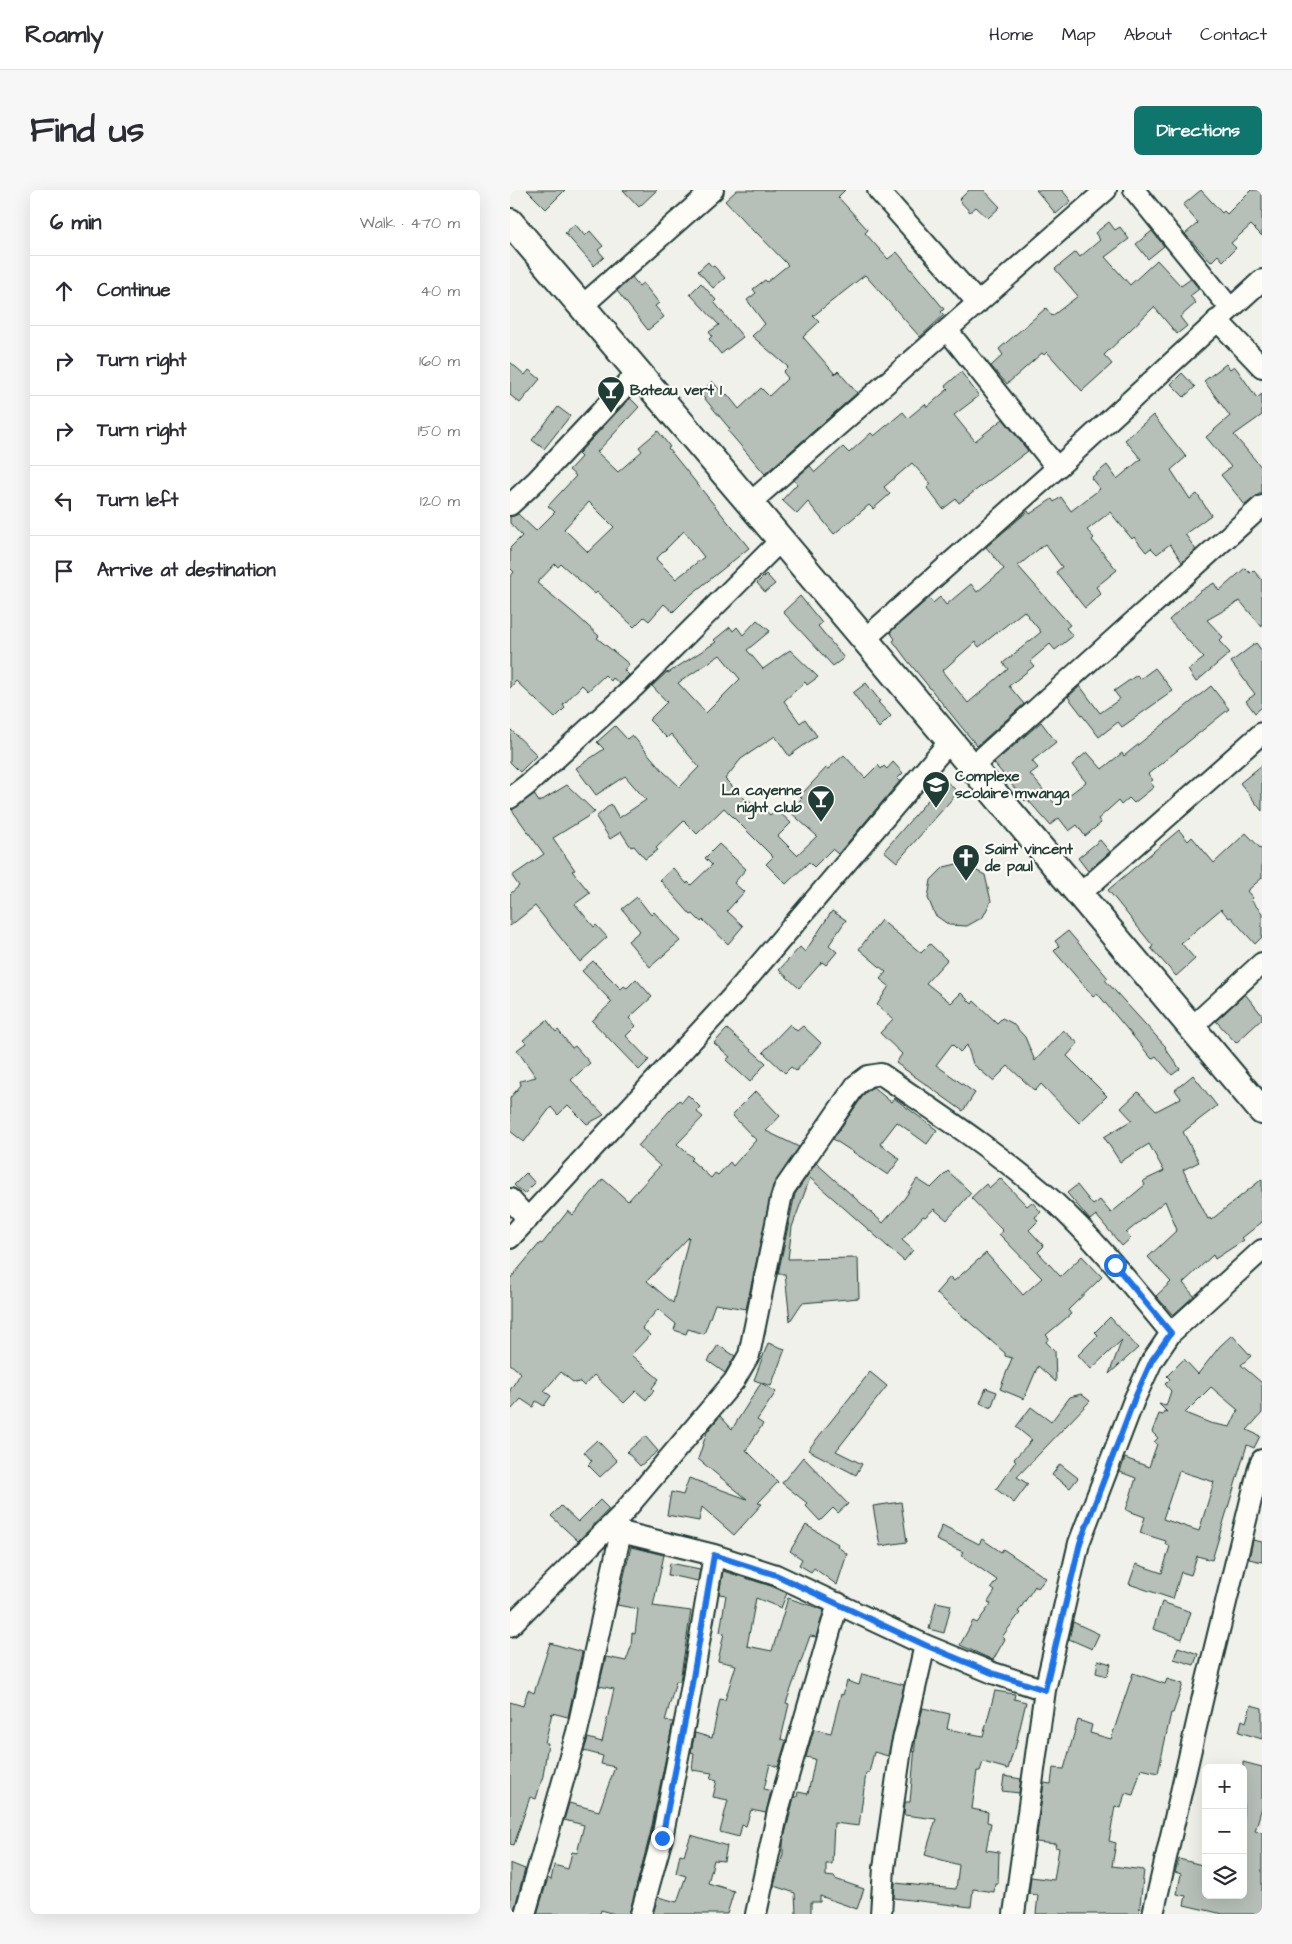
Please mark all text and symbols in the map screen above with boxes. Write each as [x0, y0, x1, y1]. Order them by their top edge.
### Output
text: Roamly [25, 18, 103, 52]
text: Home [989, 22, 1034, 47]
text: Map [1062, 22, 1096, 47]
text: About [1124, 22, 1172, 47]
text: Contact [1200, 22, 1267, 47]
text: Find us [30, 106, 144, 155]
button: Directions [1134, 106, 1262, 155]
text: 6 min [50, 208, 102, 237]
text: Walk · 470 m [360, 212, 460, 234]
icon: ahead [50, 277, 78, 305]
text: Continue [97, 277, 171, 304]
text: 40 m [420, 280, 460, 302]
icon: right [50, 347, 78, 375]
text: Turn right [97, 347, 186, 374]
text: 160 m [419, 350, 460, 372]
bar icon: Bateau vert 1 [596, 375, 626, 414]
place label: Bateau vert 1 [630, 380, 722, 401]
icon: right [50, 417, 78, 445]
text: Turn right [97, 417, 186, 444]
text: 150 m [418, 420, 460, 442]
icon: left [50, 487, 78, 515]
text: Turn left [97, 487, 178, 514]
text: 120 m [420, 490, 460, 512]
icon: arrive [50, 557, 78, 585]
text: Arrive at destination [97, 557, 276, 584]
place label: Complexe scolaire mwanga [955, 766, 1070, 806]
school or university icon: Complexe scolaire mwanga [921, 770, 951, 809]
place label: La cayenne night club [721, 780, 803, 820]
bar icon: La cayenne night club [806, 784, 836, 823]
place label: Saint vincent de paul [984, 839, 1074, 877]
church icon: Saint vincent de paul [951, 843, 981, 882]
route start [1104, 1254, 1127, 1277]
map controls [1202, 1764, 1247, 1899]
button: + [1202, 1764, 1247, 1809]
button: − [1202, 1809, 1247, 1854]
route end [651, 1827, 674, 1850]
button: layers [1202, 1854, 1247, 1899]

